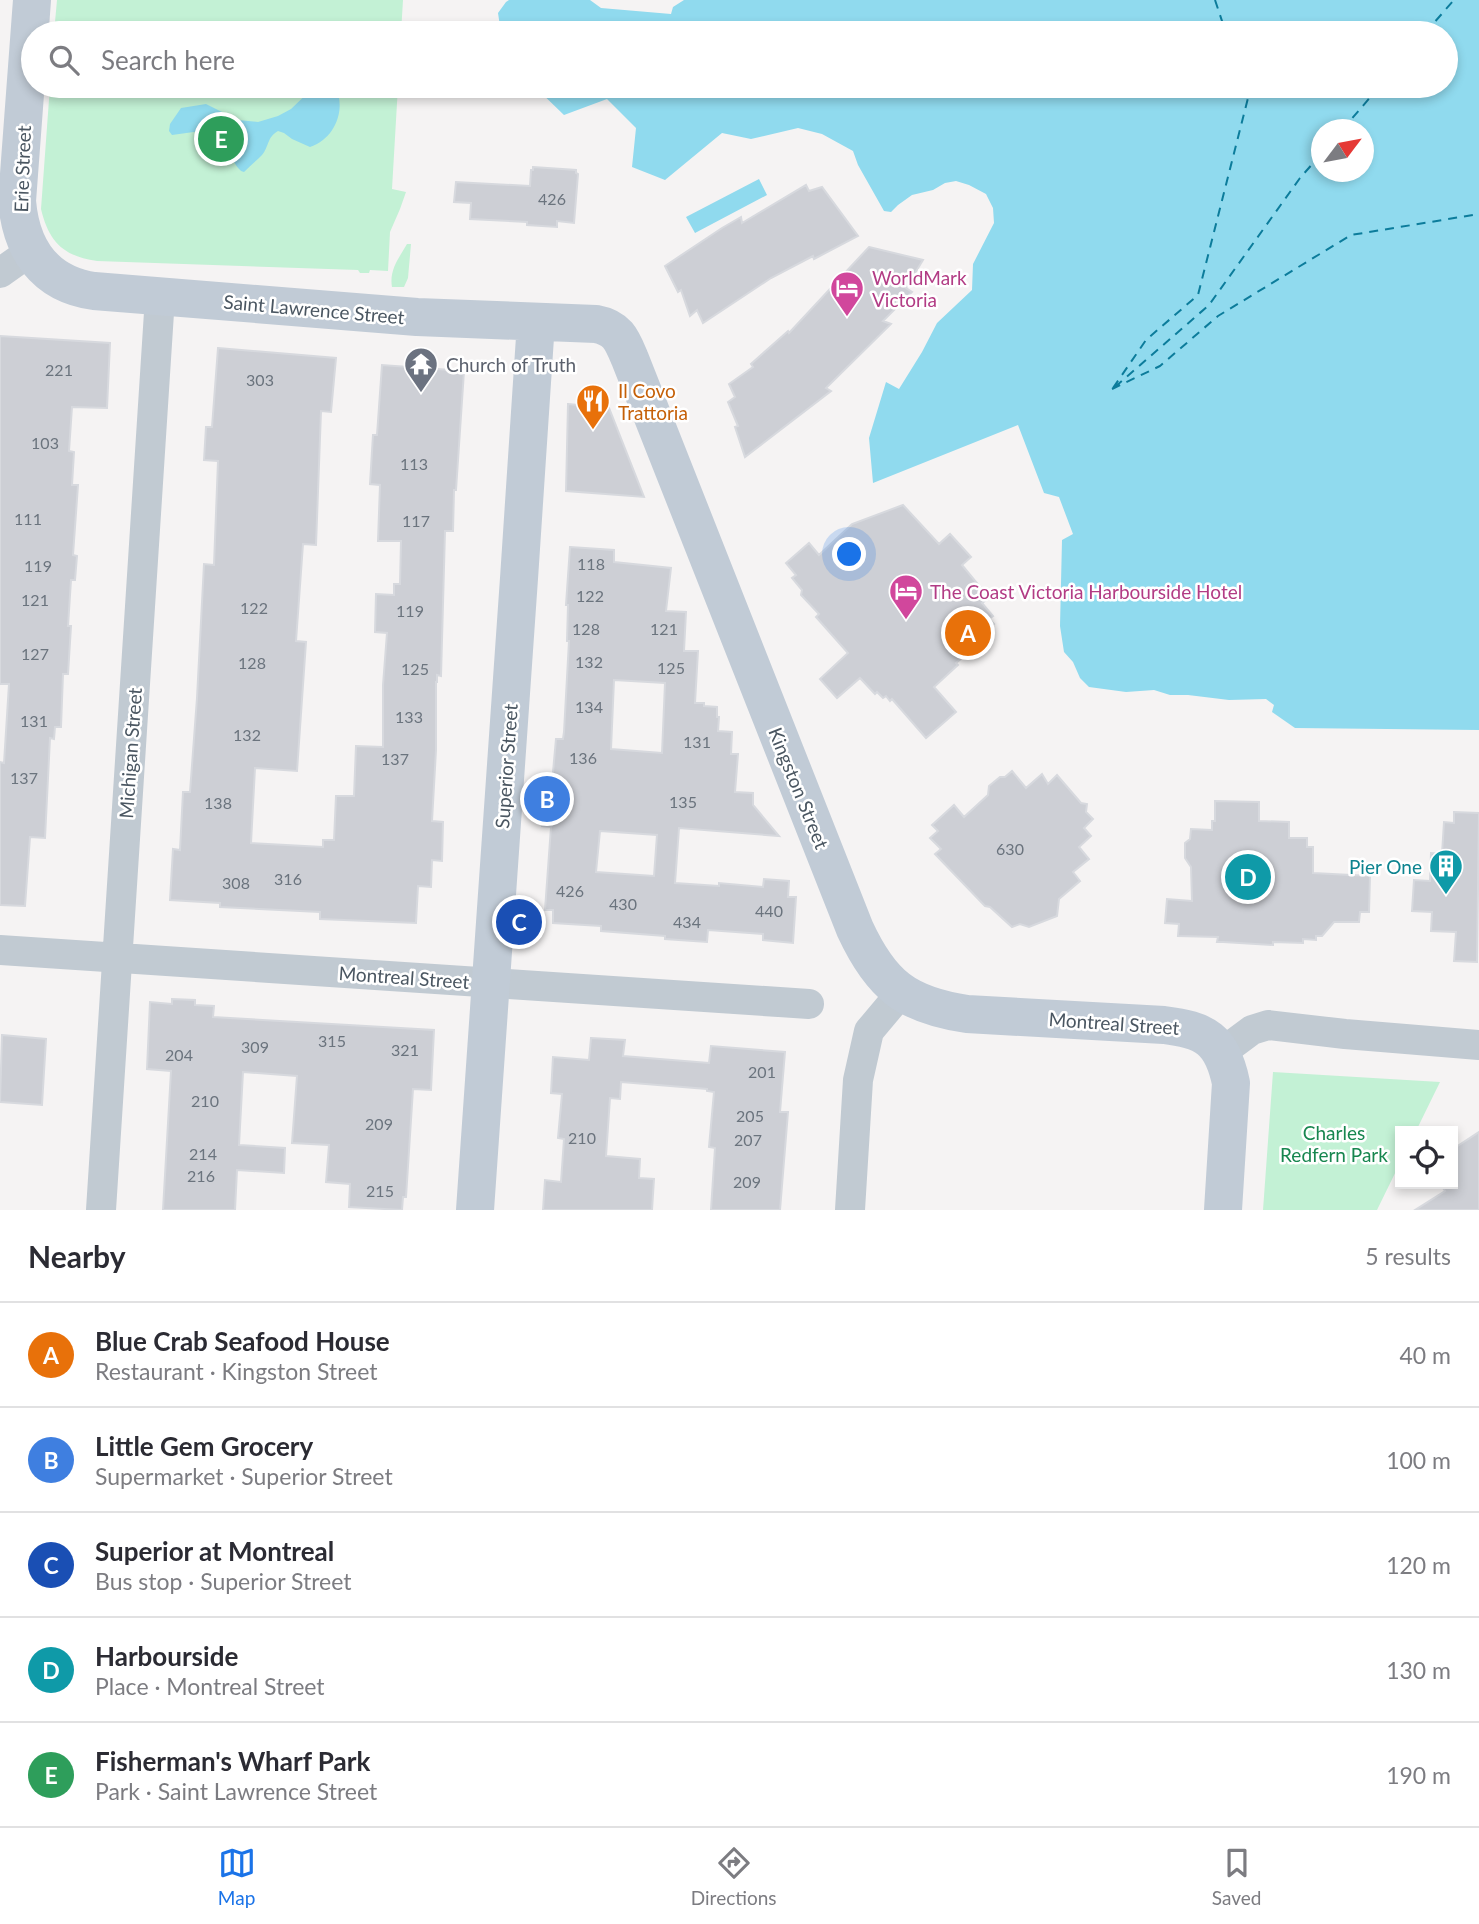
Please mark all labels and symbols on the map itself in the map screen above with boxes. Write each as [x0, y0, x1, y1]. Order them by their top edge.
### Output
pin: E [198, 113, 244, 165]
north arrow [1311, 119, 1374, 182]
street label: Erie Street [9, 125, 35, 213]
house number: 426 [538, 189, 566, 208]
place label: WorldMark Victoria [872, 266, 967, 311]
hotel icon: WorldMark Victoria [828, 269, 866, 318]
street label: Saint Lawrence Street [223, 290, 406, 328]
temple icon: Church of Truth [402, 345, 440, 394]
place label: Church of Truth [446, 353, 576, 376]
house number: 221 [45, 360, 73, 379]
house number: 303 [246, 370, 274, 389]
place label: Il Covo Trattoria [618, 379, 688, 424]
restaurant icon: Il Covo Trattoria [574, 382, 612, 431]
house number: 103 [31, 433, 59, 452]
house number: 113 [400, 454, 428, 473]
house number: 111 [14, 509, 42, 528]
house number: 117 [402, 511, 430, 530]
your location [832, 537, 866, 571]
house number: 118 [577, 554, 605, 573]
house number: 119 [24, 556, 52, 575]
hotel icon: The Coast Victoria Harbourside Hotel [887, 572, 925, 621]
place label: The Coast Victoria Harbourside Hotel [930, 580, 1242, 603]
house number: 122 [576, 586, 604, 605]
house number: 121 [21, 590, 49, 609]
house number: 122 [240, 598, 268, 617]
house number: 119 [396, 601, 424, 620]
pin: A [945, 607, 991, 659]
house number: 128 [572, 619, 600, 638]
house number: 121 [650, 619, 678, 638]
house number: 127 [21, 644, 49, 663]
house number: 132 [575, 652, 603, 671]
house number: 128 [238, 653, 266, 672]
house number: 125 [657, 658, 685, 677]
house number: 125 [401, 659, 429, 678]
street label: Michigan Street [114, 687, 146, 819]
house number: 134 [575, 697, 603, 716]
street label: Superior Street [490, 703, 522, 829]
house number: 133 [395, 707, 423, 726]
house number: 131 [20, 711, 48, 730]
street label: Kingston Street [764, 724, 834, 852]
house number: 132 [233, 725, 261, 744]
house number: 131 [683, 732, 711, 751]
house number: 136 [569, 748, 597, 767]
house number: 137 [381, 749, 409, 768]
house number: 137 [10, 768, 38, 787]
pin: B [524, 773, 570, 825]
house number: 135 [669, 792, 697, 811]
house number: 138 [204, 793, 232, 812]
house number: 630 [996, 839, 1024, 858]
building icon: Pier One [1427, 847, 1465, 896]
pin: D [1225, 851, 1271, 903]
place label: Pier One [1349, 855, 1422, 878]
house number: 316 [274, 869, 302, 888]
house number: 308 [222, 873, 250, 892]
house number: 426 [556, 881, 584, 900]
house number: 430 [609, 894, 637, 913]
pin: C [496, 896, 542, 948]
house number: 440 [755, 901, 783, 920]
house number: 434 [673, 912, 701, 931]
street label: Montreal Street [338, 961, 470, 993]
street label: Montreal Street [1048, 1007, 1180, 1039]
house number: 315 [318, 1031, 346, 1050]
house number: 309 [241, 1037, 269, 1056]
house number: 321 [391, 1040, 419, 1059]
house number: 204 [165, 1045, 193, 1064]
house number: 201 [748, 1062, 776, 1081]
house number: 210 [191, 1091, 219, 1110]
house number: 205 [736, 1106, 764, 1125]
house number: 209 [365, 1114, 393, 1133]
park label: Charles Redfern Park [1280, 1121, 1388, 1166]
house number: 210 [568, 1128, 596, 1147]
house number: 207 [734, 1130, 762, 1149]
house number: 214 [189, 1144, 217, 1163]
house number: 216 [187, 1166, 215, 1185]
house number: 209 [733, 1172, 761, 1191]
house number: 215 [366, 1181, 394, 1200]

